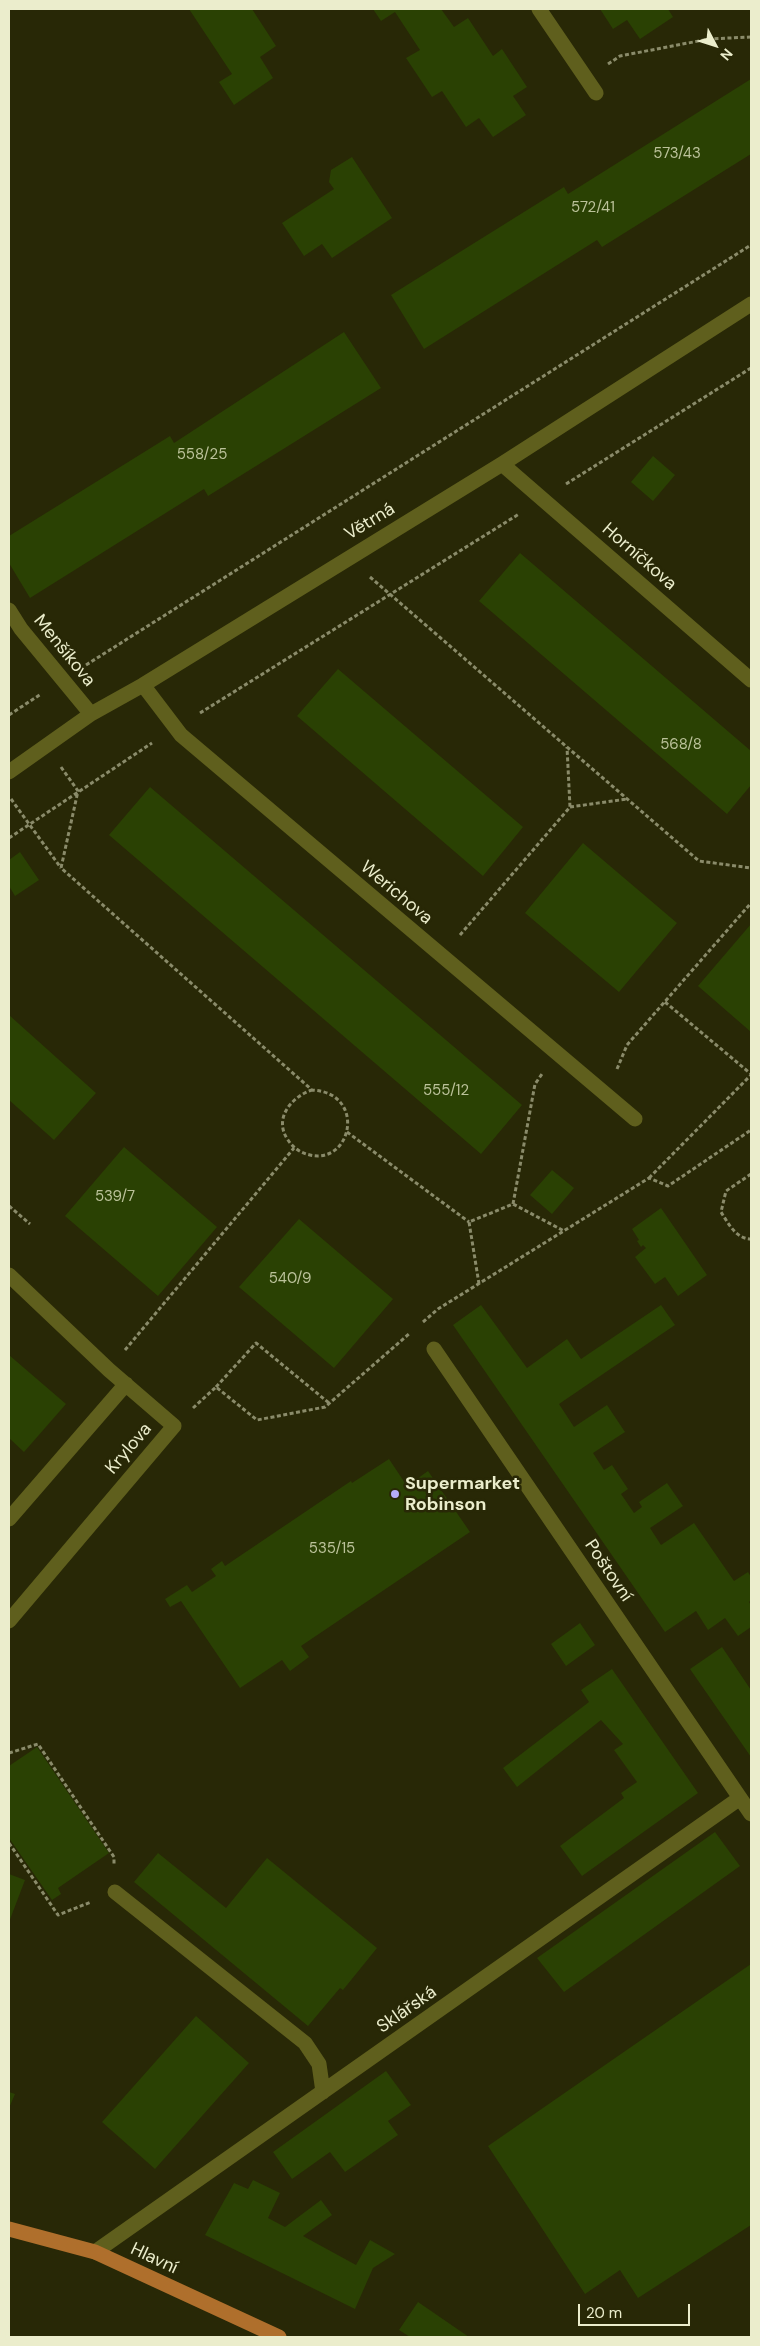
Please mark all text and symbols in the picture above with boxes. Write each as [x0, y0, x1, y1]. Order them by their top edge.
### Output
north arrow [690, 20, 740, 70]
text: N [716, 45, 737, 64]
house number: 573/43 [653, 145, 701, 163]
house number: 572/41 [571, 199, 615, 217]
house number: 558/25 [177, 446, 227, 464]
street label: Větrná [341, 499, 399, 545]
street label: Horníčkova [597, 519, 681, 595]
street label: Menšíkova [28, 611, 100, 691]
house number: 568/8 [660, 736, 702, 754]
street label: Werichova [356, 857, 436, 929]
house number: 555/12 [423, 1082, 469, 1100]
house number: 539/7 [95, 1188, 135, 1206]
house number: 540/9 [269, 1270, 311, 1288]
street label: Krylova [101, 1419, 157, 1479]
place label: Supermarket Robinson [405, 1473, 520, 1516]
marker: Supermarket Robinson [389, 1488, 401, 1500]
street label: Poštovní [579, 1536, 637, 1606]
house number: 535/15 [309, 1540, 355, 1558]
street label: Sklářská [373, 1982, 441, 2038]
street label: Hlavní [127, 2239, 181, 2279]
scale bar [580, 2294, 692, 2326]
text: 20 m [586, 2303, 622, 2323]

